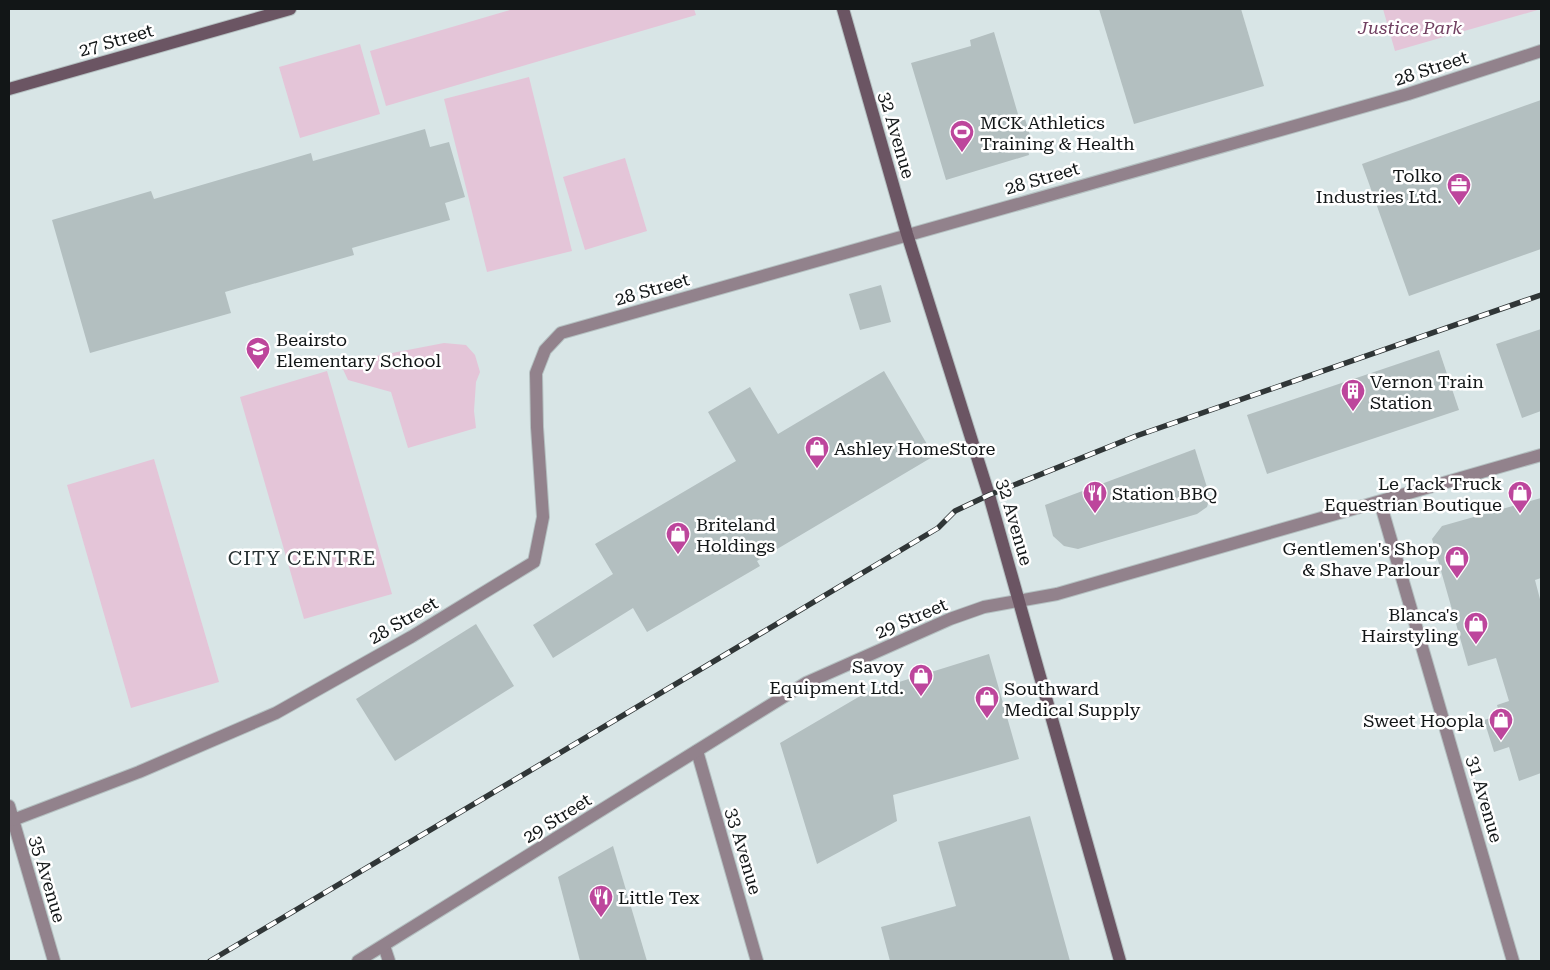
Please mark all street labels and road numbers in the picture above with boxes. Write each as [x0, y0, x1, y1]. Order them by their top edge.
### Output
street label: 27 Street [76, 19, 156, 61]
street label: 28 Street [1391, 46, 1471, 90]
street label: 32 Avenue [875, 89, 919, 181]
street label: 28 Street [1002, 157, 1082, 199]
street label: 28 Street [612, 268, 692, 310]
street label: 32 Avenue [993, 476, 1037, 568]
street label: 28 Street [365, 592, 442, 648]
street label: 29 Street [872, 593, 950, 643]
street label: 31 Avenue [1463, 753, 1507, 845]
street label: 29 Street [519, 789, 595, 847]
street label: 33 Avenue [722, 805, 766, 897]
street label: 35 Avenue [26, 833, 70, 925]

